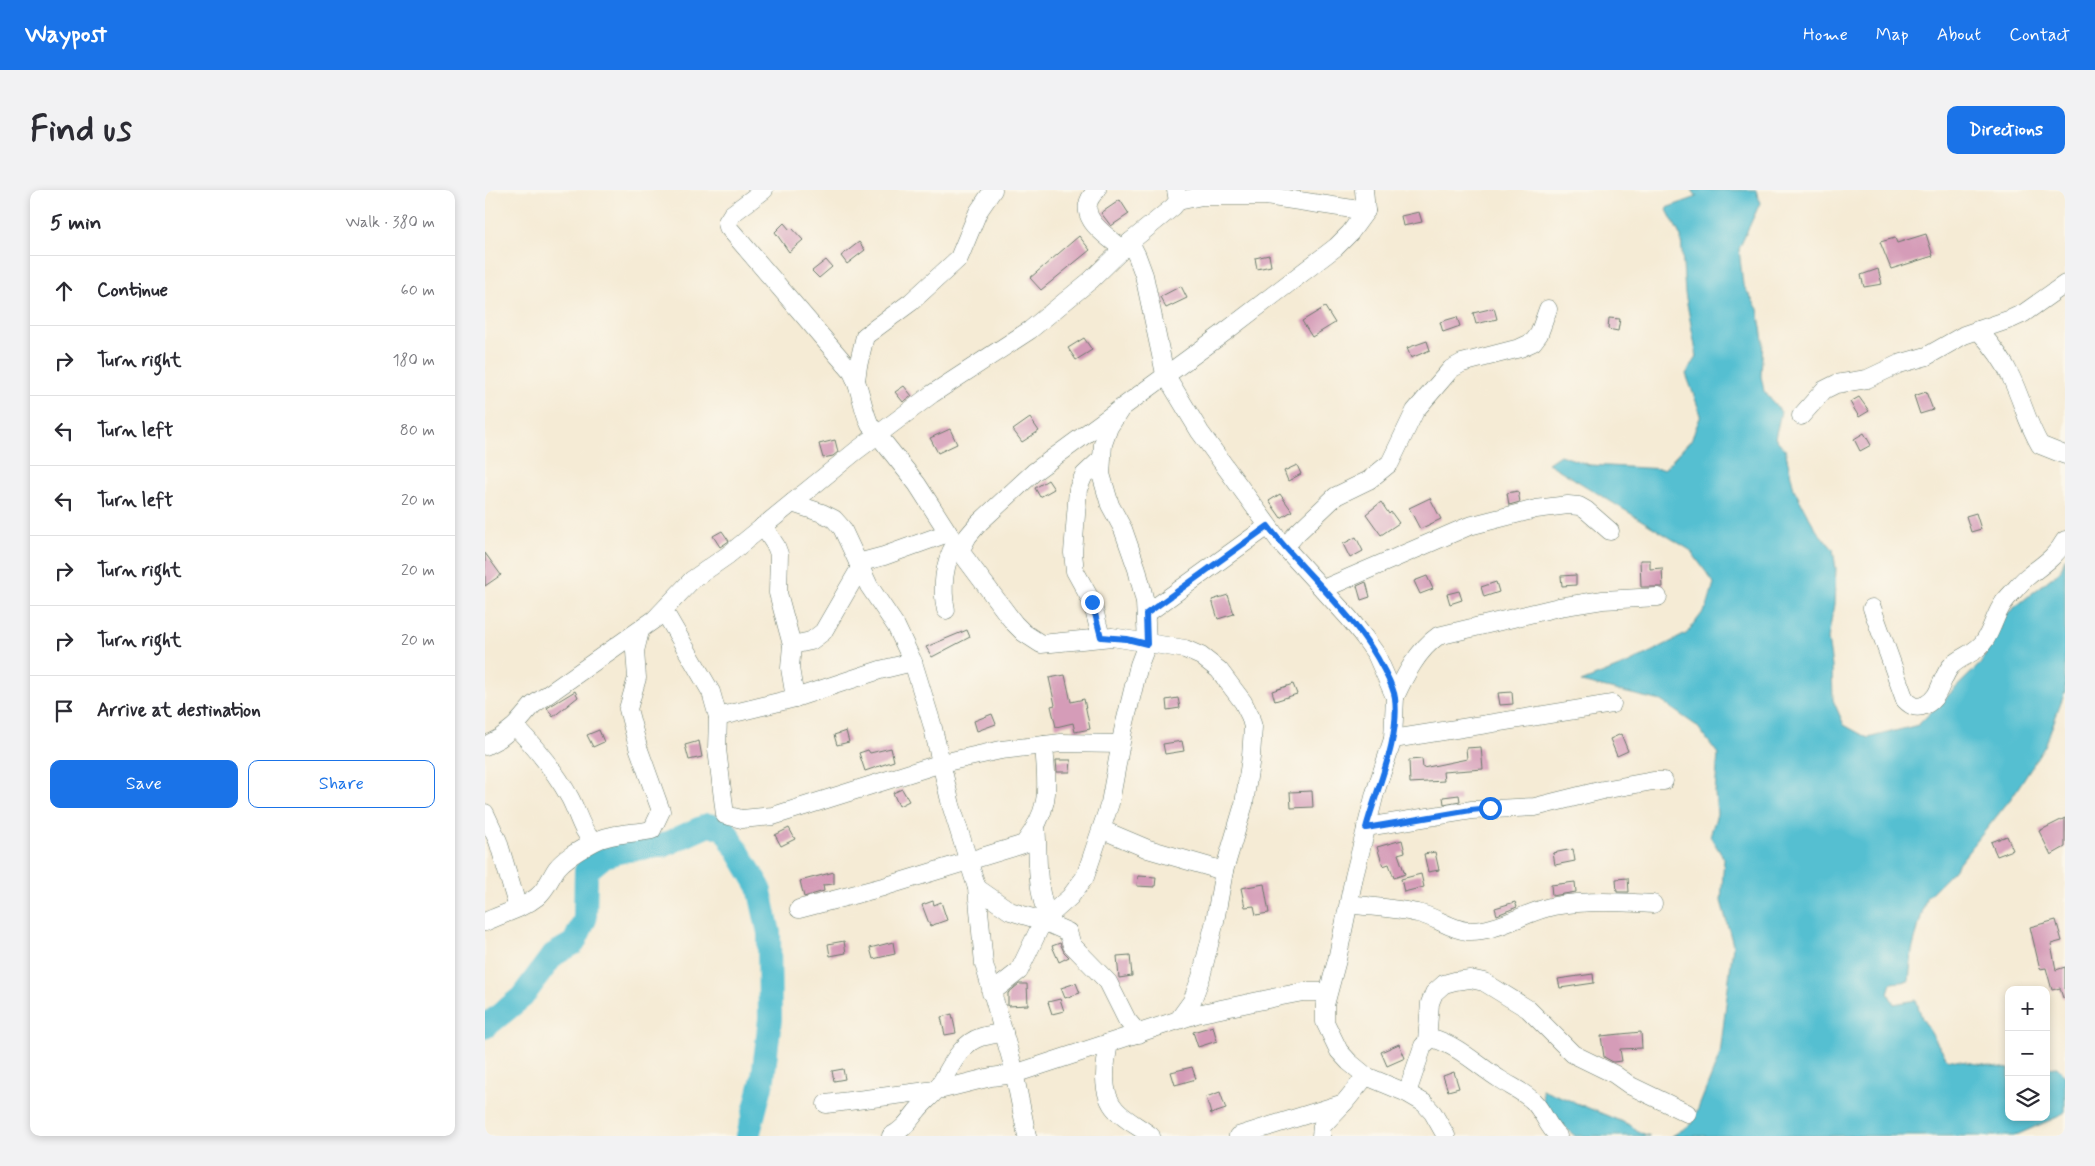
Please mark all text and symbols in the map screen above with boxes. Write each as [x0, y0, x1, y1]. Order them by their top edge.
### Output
text: Waypost [25, 20, 107, 51]
text: Home [1803, 23, 1848, 47]
text: Map [1876, 23, 1909, 47]
text: About [1937, 23, 1981, 47]
text: Contact [2009, 23, 2070, 47]
button: Directions [1947, 106, 2065, 154]
text: Find us [30, 107, 132, 153]
text: 5 min [50, 209, 102, 237]
text: Walk · 380 m [345, 212, 435, 233]
icon: ahead [50, 277, 78, 305]
text: Continue [97, 278, 168, 303]
text: 60 m [401, 280, 435, 301]
icon: right [50, 347, 78, 375]
text: Turn right [97, 348, 181, 373]
text: 180 m [392, 350, 435, 371]
icon: left [50, 417, 78, 445]
text: Turn left [97, 418, 173, 443]
text: 80 m [400, 420, 435, 441]
icon: left [50, 487, 78, 515]
text: Turn left [97, 488, 173, 513]
text: 20 m [401, 490, 435, 511]
icon: right [50, 557, 78, 585]
text: Turn right [97, 558, 181, 583]
text: 20 m [401, 560, 435, 581]
route end [1081, 591, 1104, 614]
icon: right [50, 627, 78, 655]
text: Turn right [97, 628, 181, 653]
text: 20 m [401, 630, 435, 651]
icon: arrive [50, 697, 78, 725]
text: Arrive at destination [97, 698, 261, 723]
button: Save [50, 760, 238, 808]
button: Share [248, 760, 435, 808]
route start [1479, 797, 1502, 820]
map controls [2005, 986, 2050, 1121]
button: + [2005, 986, 2050, 1031]
button: − [2005, 1031, 2050, 1076]
button: layers [2005, 1076, 2050, 1121]

